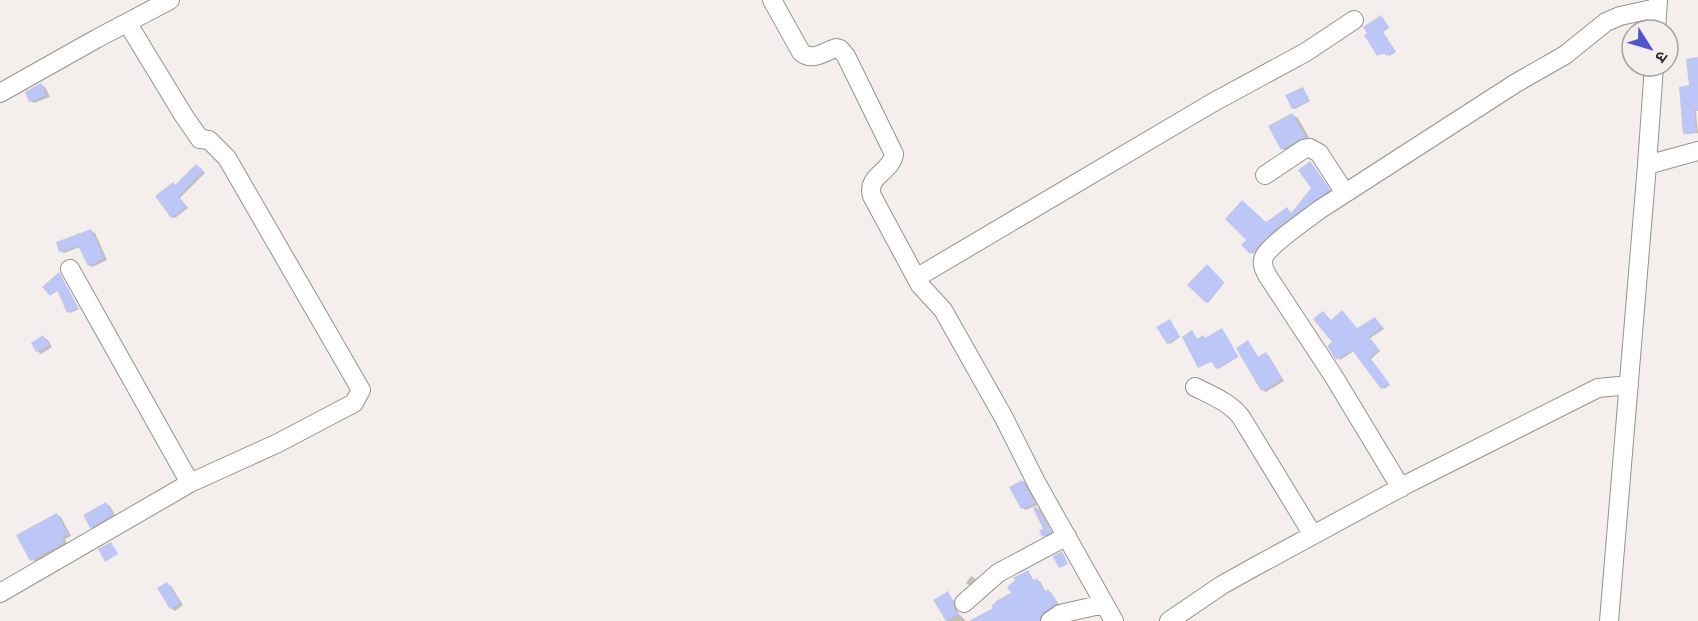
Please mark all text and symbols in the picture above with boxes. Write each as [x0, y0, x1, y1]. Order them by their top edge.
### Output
north arrow [1620, 18, 1680, 78]
text: उ [1651, 47, 1672, 67]

